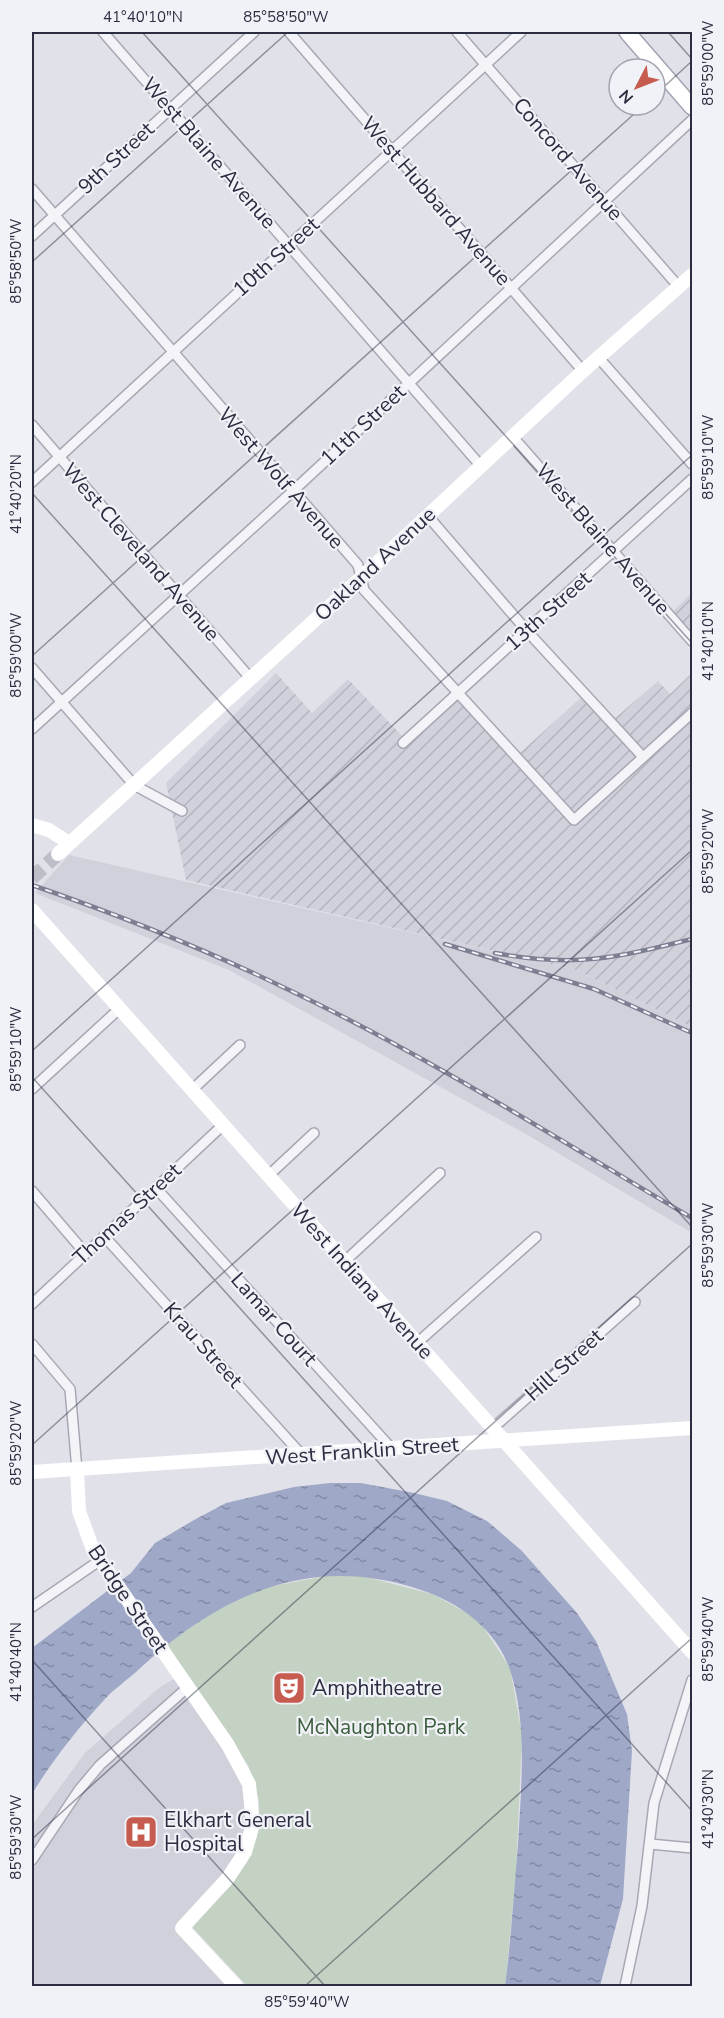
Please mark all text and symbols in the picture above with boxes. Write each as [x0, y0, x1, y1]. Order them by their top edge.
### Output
text: 41°40'10"N [103, 7, 183, 27]
text: 85°58'50"W [243, 7, 329, 27]
text: 85°59'00"W [698, 20, 718, 106]
north arrow [607, 57, 667, 117]
street label: West Blaine Avenue [135, 71, 283, 235]
text: N [614, 85, 639, 108]
street label: Concord Avenue [507, 91, 629, 227]
street label: West Hubbard Avenue [355, 110, 517, 292]
street label: 9th Street [72, 115, 161, 200]
street label: 10th Street [227, 210, 326, 303]
text: 85°58'50"W [6, 218, 26, 304]
street label: 11th Street [314, 378, 412, 472]
street label: West Wolf Avenue [212, 401, 350, 555]
text: 85°59'10"W [698, 414, 718, 500]
text: 41°40'20"N [6, 454, 26, 534]
street label: West Cleveland Avenue [56, 457, 226, 647]
street label: West Blaine Avenue [529, 457, 677, 621]
street label: Oakland Avenue [308, 501, 442, 627]
street label: 13th Street [499, 564, 598, 657]
text: 41°40'10"N [698, 601, 718, 681]
text: 85°59'00"W [6, 612, 26, 698]
text: 85°59'20"W [698, 808, 718, 894]
text: 85°59'10"W [6, 1006, 26, 1092]
street label: Thomas Street [67, 1156, 188, 1271]
street label: West Indiana Avenue [284, 1197, 440, 1365]
text: 85°59'30"W [698, 1202, 718, 1288]
street label: Lamar Court [225, 1266, 324, 1372]
street label: Krau Street [157, 1296, 249, 1394]
street label: Hill Street [519, 1322, 610, 1408]
text: 85°59'20"W [6, 1400, 26, 1486]
street label: West Franklin Street [264, 1430, 460, 1472]
street label: Bridge Street [81, 1539, 175, 1659]
text: 85°59'40"W [698, 1596, 718, 1682]
text: 41°40'40"N [6, 1622, 26, 1702]
theatre icon: Amphitheatre [271, 1670, 307, 1706]
place label: Amphitheatre [312, 1674, 442, 1702]
park label: McNaughton Park [297, 1713, 466, 1741]
text: 41°40'30"N [698, 1769, 718, 1849]
text: 85°59'30"W [6, 1794, 26, 1880]
place label: Elkhart General Hospital [164, 1806, 312, 1858]
hospital icon: Elkhart General Hospital [123, 1814, 159, 1850]
text: 85°59'40"W [264, 1992, 350, 2012]

